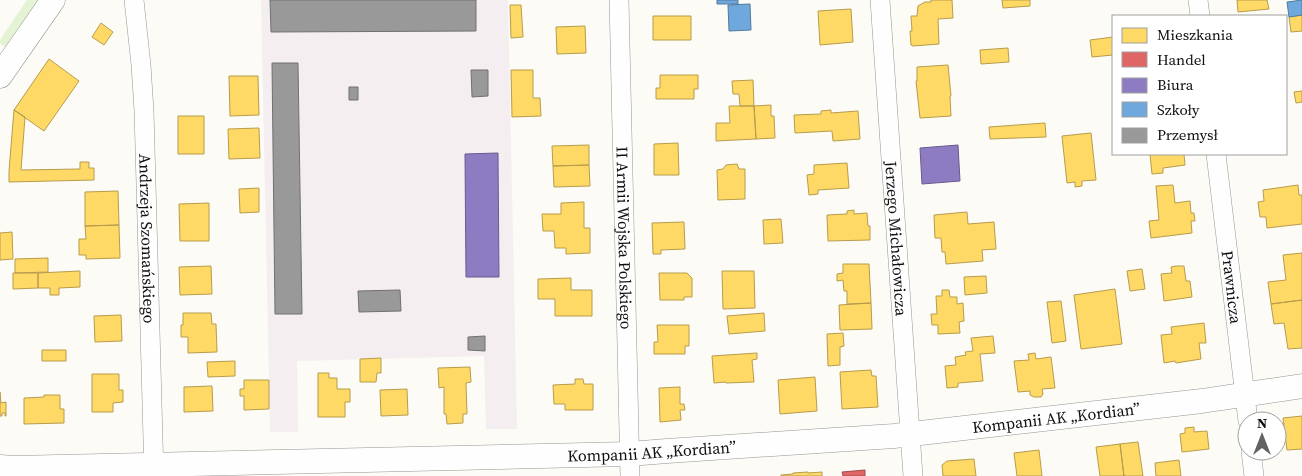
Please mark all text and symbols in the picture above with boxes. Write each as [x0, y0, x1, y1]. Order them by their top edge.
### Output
legend [1112, 15, 1287, 155]
text: Mieszkania [1157, 24, 1233, 45]
text: Handel [1157, 49, 1206, 70]
text: Biura [1157, 74, 1194, 95]
text: Szkoły [1157, 99, 1200, 120]
text: Przemysł [1157, 124, 1218, 145]
street label: II Armii Wojska Polskiego [611, 146, 638, 330]
street label: Andrzeja Szomańskiego [134, 153, 161, 324]
street label: Jerzego Michałowicza [880, 159, 913, 317]
street label: Prawnicza [1217, 249, 1247, 326]
street label: Kompanii AK „Kordian” [971, 397, 1142, 438]
north arrow [1237, 411, 1287, 461]
text: N [1257, 413, 1267, 433]
street label: Kompanii AK „Kordian” [567, 435, 737, 466]

